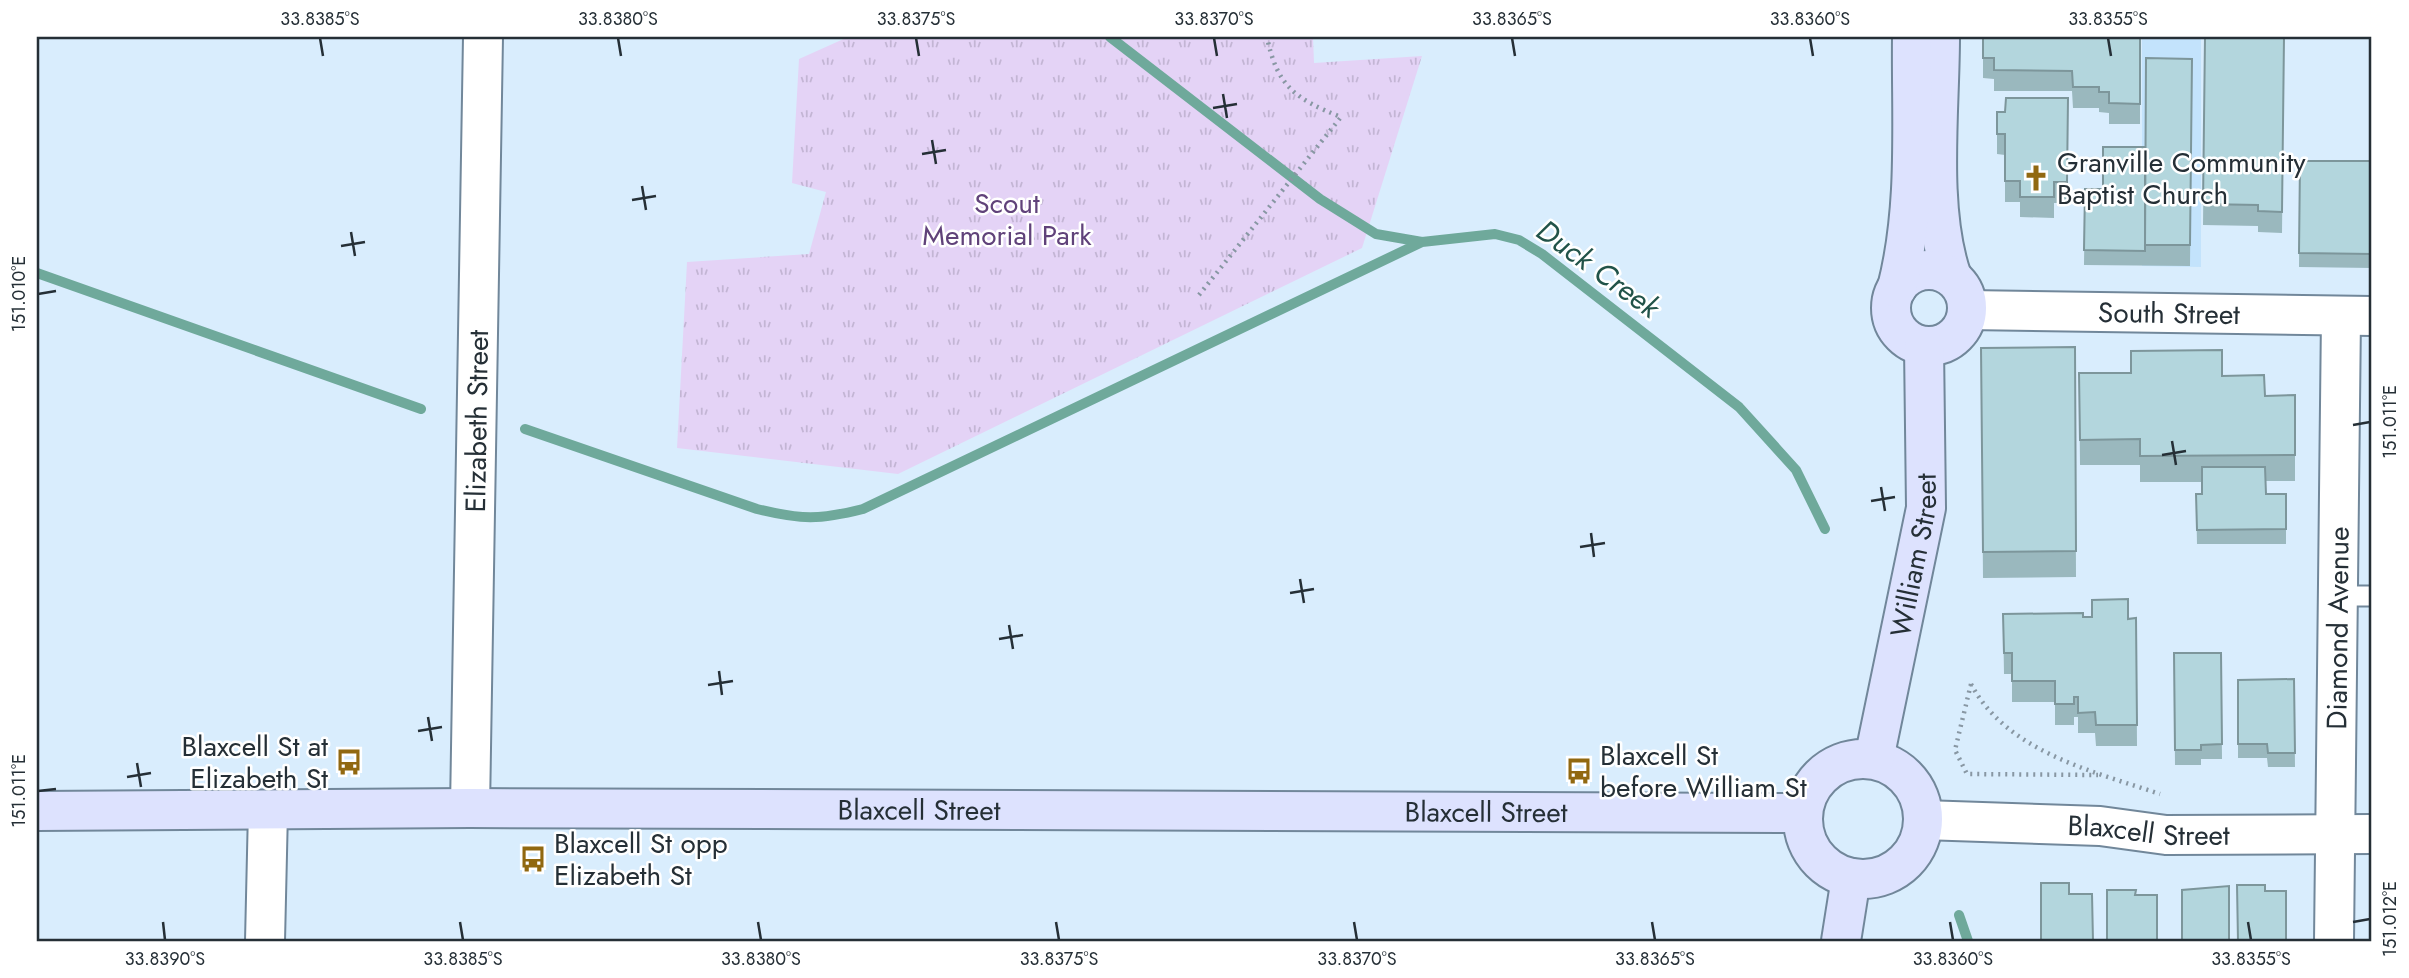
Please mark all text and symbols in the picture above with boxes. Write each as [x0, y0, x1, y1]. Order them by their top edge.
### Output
text: 33.8385°S [280, 6, 360, 32]
text: 33.8380°S [578, 6, 658, 32]
text: 33.8375°S [877, 6, 955, 32]
text: 33.8370°S [1174, 6, 1254, 32]
text: 33.8365°S [1472, 6, 1552, 32]
text: 33.8360°S [1770, 6, 1850, 32]
text: 33.8355°S [2068, 6, 2148, 32]
place label: Granville Community Baptist Church [2057, 142, 2306, 215]
church icon: Granville Community Baptist Church [2021, 163, 2051, 193]
park label: Scout Memorial Park [922, 183, 1092, 256]
water label: Duck Creek [1528, 209, 1670, 329]
text: 151.010°E [6, 256, 32, 332]
street label: South Street [2098, 292, 2241, 335]
street label: Elizabeth Street [455, 329, 499, 513]
text: 151.011°E [2377, 385, 2403, 459]
street label: William Street [1880, 473, 1947, 641]
street label: Diamond Avenue [2316, 526, 2360, 730]
place label: Blaxcell St at Elizabeth St [181, 726, 328, 799]
place label: Blaxcell St before William St [1600, 735, 1807, 808]
bus stop icon: Blaxcell St at Elizabeth St [334, 747, 364, 777]
text: 151.011°E [6, 754, 32, 828]
bus stop icon: Blaxcell St before William St [1564, 756, 1594, 786]
street label: Blaxcell Street [837, 789, 1001, 831]
street label: Blaxcell Street [1404, 792, 1568, 833]
street label: Blaxcell Street [2067, 805, 2230, 856]
place label: Blaxcell St opp Elizabeth St [554, 823, 728, 896]
bus stop icon: Blaxcell St opp Elizabeth St [518, 844, 548, 874]
text: 151.012°E [2377, 881, 2403, 957]
text: 33.8390°S [125, 946, 205, 972]
text: 33.8385°S [423, 946, 503, 972]
text: 33.8380°S [721, 946, 801, 972]
text: 33.8375°S [1020, 946, 1098, 972]
text: 33.8370°S [1317, 946, 1397, 972]
text: 33.8365°S [1615, 946, 1695, 972]
text: 33.8360°S [1913, 946, 1993, 972]
text: 33.8355°S [2211, 946, 2291, 972]

